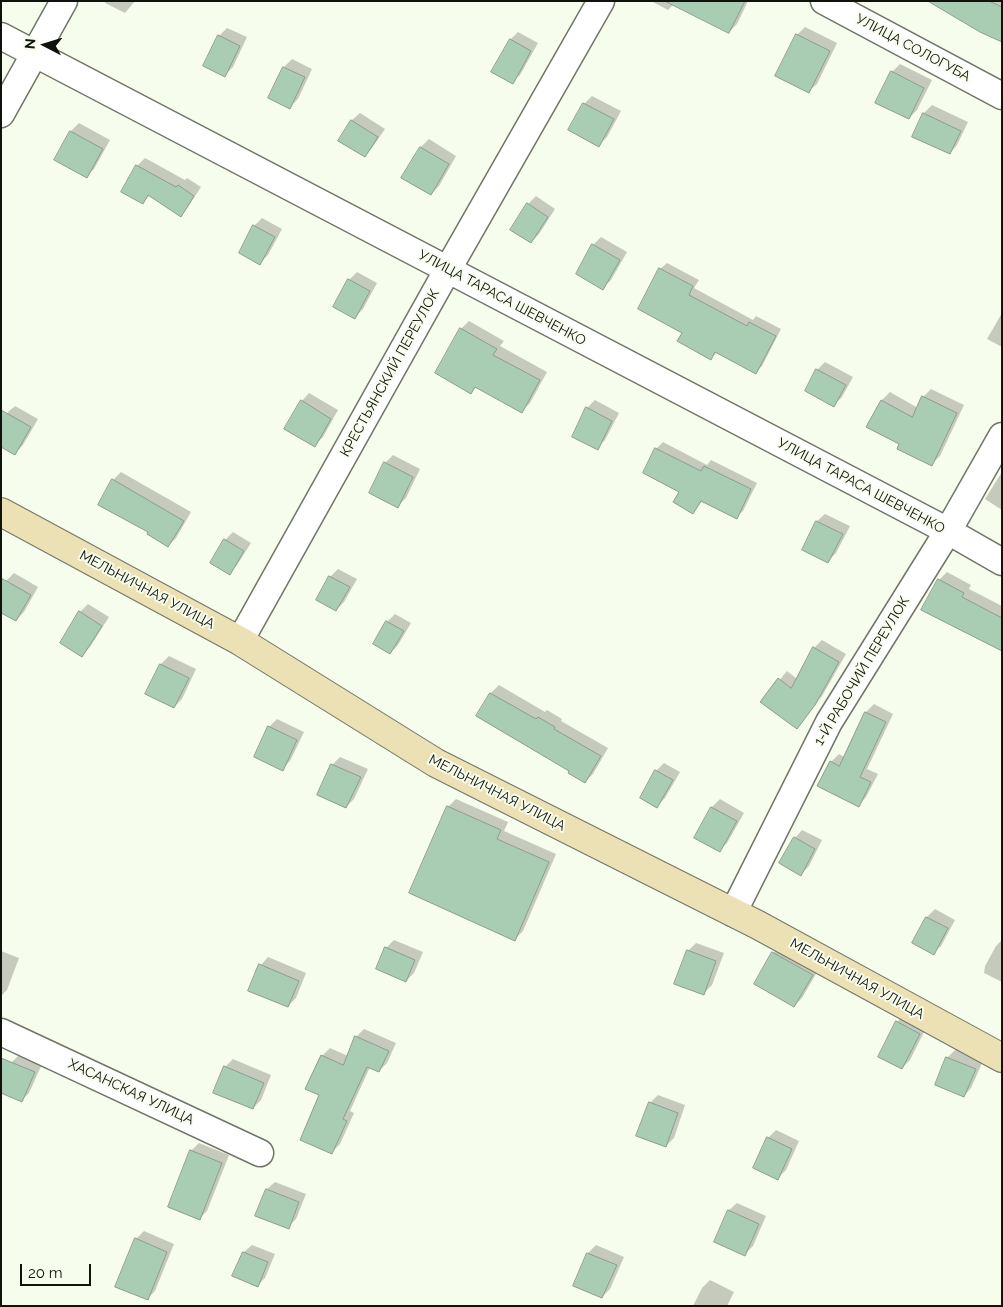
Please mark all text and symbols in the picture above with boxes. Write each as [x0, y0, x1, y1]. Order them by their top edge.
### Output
street label: УЛИЦА СОЛОГУБА [853, 11, 973, 85]
north arrow [20, 20, 70, 70]
text: N [22, 38, 38, 50]
street label: УЛИЦА ТАРАСА ШЕВЧЕНКО [415, 247, 589, 349]
street label: КРЕСТЬЯНСКИЙ ПЕРЕУЛОК [337, 286, 443, 460]
street label: УЛИЦА ТАРАСА ШЕВЧЕНКО [774, 435, 948, 537]
street label: МЕЛЬНИЧНАЯ УЛИЦА [76, 547, 218, 633]
street label: 1-Й РАБОЧИЙ ПЕРЕУЛОК [811, 593, 913, 749]
street label: МЕЛЬНИЧНАЯ УЛИЦА [426, 751, 568, 835]
street label: МЕЛЬНИЧНАЯ УЛИЦА [787, 935, 927, 1023]
street label: ХАСАНСКАЯ УЛИЦА [65, 1055, 197, 1129]
scale bar [22, 1254, 94, 1286]
text: 20 m [28, 1264, 63, 1282]

